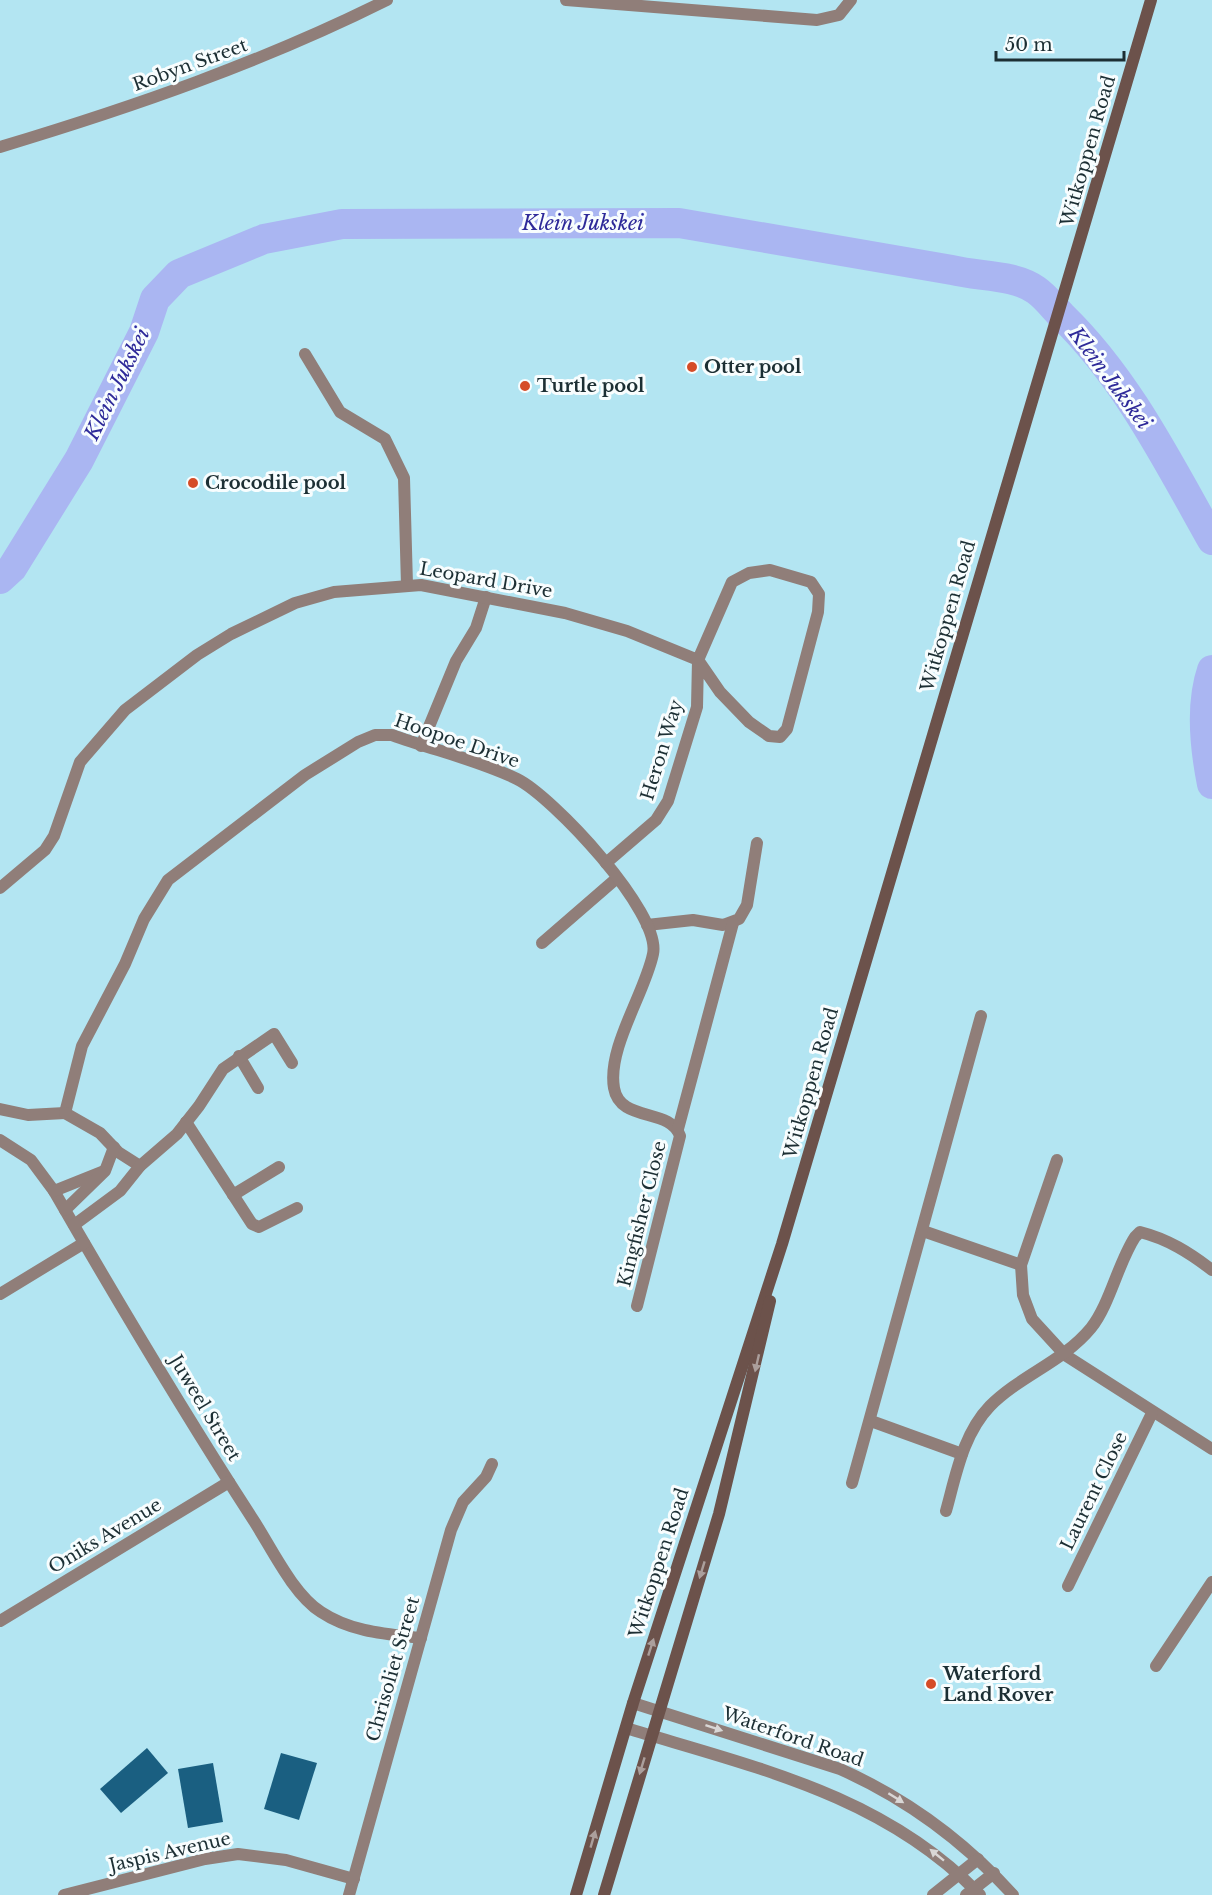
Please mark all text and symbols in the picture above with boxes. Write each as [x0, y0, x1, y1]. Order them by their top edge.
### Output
scale bar [996, 24, 1124, 62]
street label: Robyn Street [130, 34, 251, 96]
text: 50 m [1005, 34, 1053, 56]
street label: Witkoppen Road [1056, 73, 1120, 230]
water label: Klein Jukskei [521, 211, 644, 235]
water label: Klein Jukskei [1063, 321, 1156, 434]
water label: Klein Jukskei [79, 324, 155, 445]
place label: Otter pool [704, 356, 802, 378]
marker: Otter pool [685, 360, 699, 374]
place label: Turtle pool [537, 375, 645, 397]
marker: Turtle pool [518, 379, 532, 393]
place label: Crocodile pool [205, 472, 347, 494]
marker: Crocodile pool [186, 476, 200, 490]
street label: Witkoppen Road [916, 538, 980, 695]
street label: Leopard Drive [418, 557, 554, 603]
street label: Heron Way [636, 696, 688, 803]
street label: Hoopoe Drive [392, 709, 522, 773]
street label: Witkoppen Road [779, 1005, 843, 1162]
street label: Kingfisher Close [613, 1139, 671, 1289]
street label: Juweel Street [164, 1349, 245, 1465]
one-way arrow [751, 1353, 761, 1372]
street label: Laurent Close [1056, 1428, 1132, 1554]
street label: Witkoppen Road [624, 1485, 694, 1642]
street label: Oniks Avenue [45, 1494, 165, 1578]
one-way arrow [697, 1561, 706, 1579]
street label: Chrisoliet Street [362, 1594, 424, 1744]
one-way arrow [647, 1638, 656, 1656]
place label: Waterford Land Rover [942, 1663, 1054, 1706]
marker: Waterford Land Rover [924, 1677, 938, 1691]
street label: Waterford Road [719, 1702, 866, 1771]
one-way arrow [705, 1724, 723, 1733]
one-way arrow [637, 1757, 646, 1775]
one-way arrow [887, 1792, 904, 1803]
street label: Jaspis Avenue [105, 1827, 233, 1877]
one-way arrow [589, 1830, 598, 1848]
one-way arrow [929, 1849, 945, 1862]

